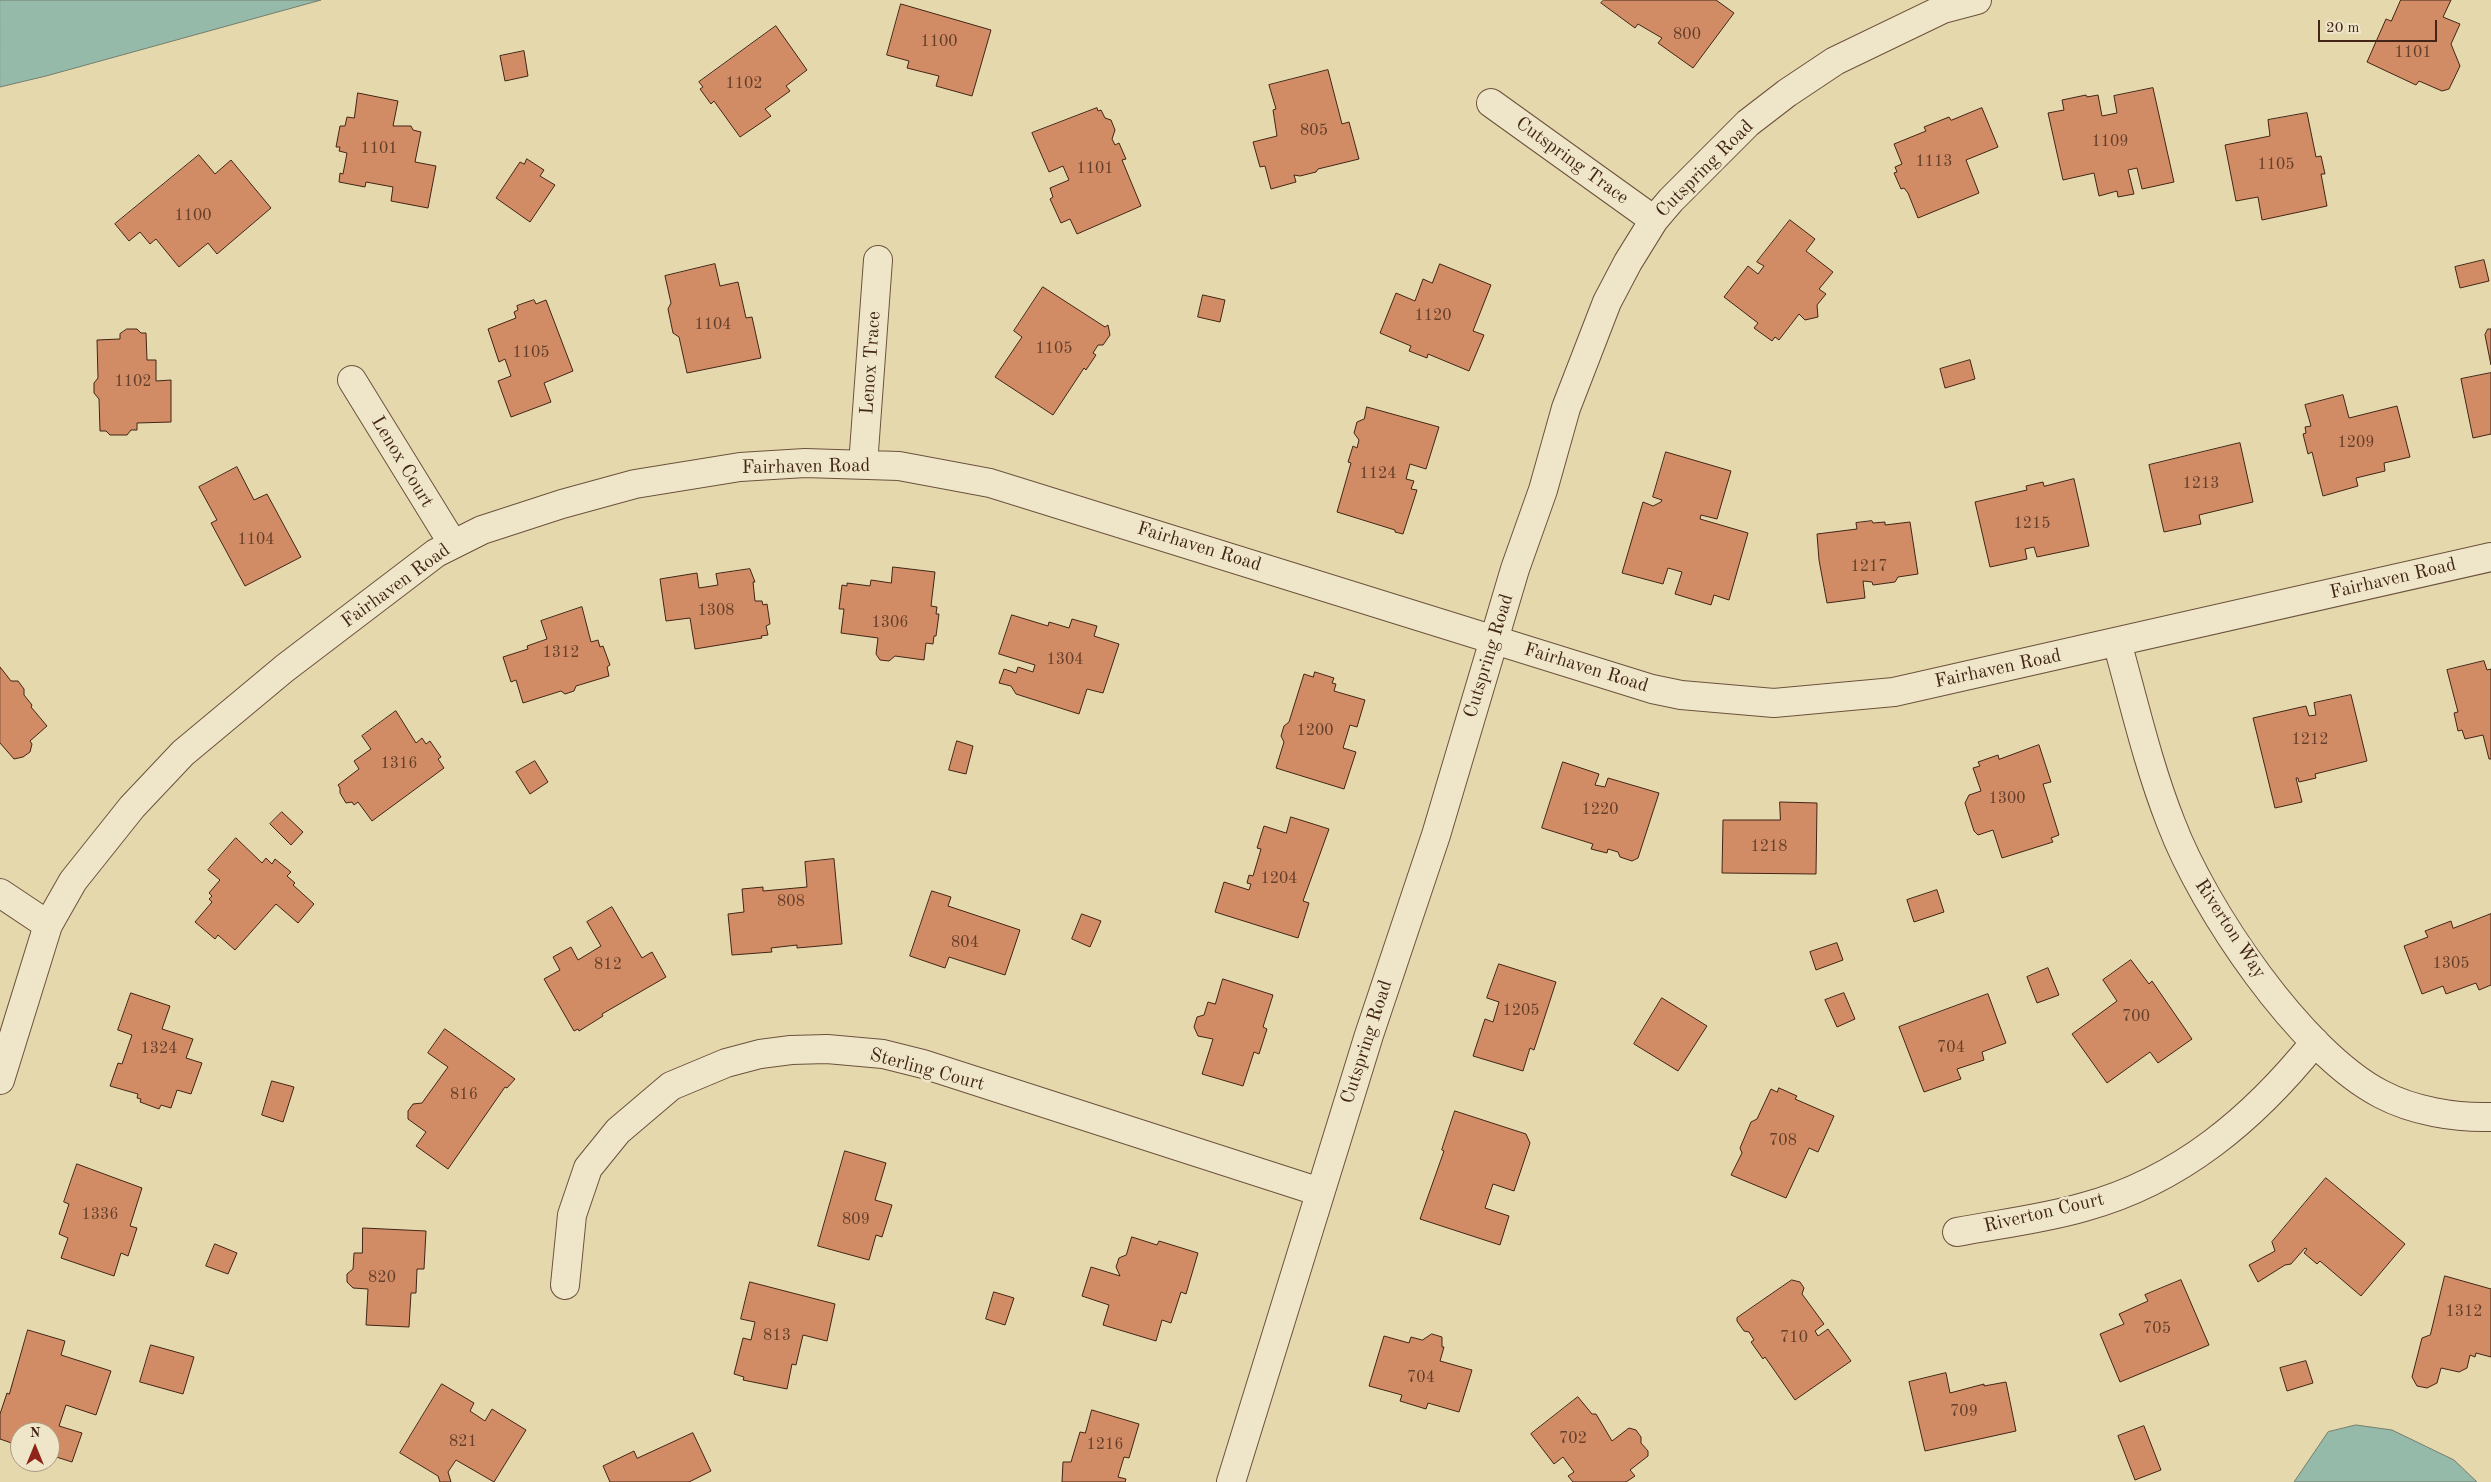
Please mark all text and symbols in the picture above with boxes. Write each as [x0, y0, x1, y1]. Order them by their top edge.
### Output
scale bar [2321, 10, 2440, 42]
text: 20 m [2326, 21, 2360, 36]
house number: 800 [1673, 25, 1701, 45]
house number: 1100 [920, 32, 958, 52]
house number: 1101 [2394, 43, 2432, 63]
house number: 1102 [725, 74, 763, 94]
street label: Cutspring Trace [1511, 112, 1633, 210]
street label: Cutspring Road [1651, 115, 1759, 223]
house number: 805 [1300, 121, 1328, 141]
house number: 1109 [2091, 132, 2129, 152]
house number: 1101 [360, 139, 398, 159]
house number: 1113 [1915, 152, 1953, 172]
house number: 1105 [2257, 155, 2295, 175]
house number: 1101 [1076, 159, 1114, 179]
house number: 1100 [174, 206, 212, 226]
house number: 1120 [1414, 306, 1452, 326]
street label: Lenox Trace [856, 310, 886, 416]
house number: 1104 [694, 315, 732, 335]
house number: 1105 [1035, 339, 1073, 359]
house number: 1105 [512, 343, 550, 363]
house number: 1102 [114, 372, 152, 392]
street label: Lenox Court [366, 412, 438, 512]
house number: 1209 [2337, 433, 2375, 453]
street label: Fairhaven Road [741, 454, 871, 480]
house number: 1124 [1359, 464, 1397, 484]
house number: 1213 [2182, 474, 2220, 494]
house number: 1215 [2013, 514, 2051, 534]
street label: Fairhaven Road [1134, 517, 1264, 577]
house number: 1104 [237, 530, 275, 550]
street label: Fairhaven Road [337, 539, 455, 633]
street label: Fairhaven Road [2328, 553, 2458, 605]
house number: 1217 [1850, 557, 1888, 577]
street label: Cutspring Road [1459, 591, 1519, 721]
house number: 1308 [697, 601, 735, 621]
house number: 1306 [871, 613, 909, 633]
street label: Fairhaven Road [1521, 638, 1651, 698]
house number: 1312 [542, 643, 580, 663]
street label: Fairhaven Road [1933, 644, 2063, 694]
house number: 1304 [1046, 650, 1084, 670]
house number: 1200 [1296, 721, 1334, 741]
house number: 1212 [2291, 730, 2329, 750]
house number: 1316 [380, 754, 418, 774]
house number: 1300 [1988, 789, 2026, 809]
house number: 1220 [1581, 800, 1619, 820]
house number: 1218 [1750, 837, 1788, 857]
house number: 1204 [1260, 869, 1298, 889]
street label: Riverton Way [2189, 875, 2271, 983]
house number: 808 [777, 892, 805, 912]
house number: 804 [951, 933, 979, 953]
house number: 1305 [2432, 954, 2470, 974]
house number: 812 [594, 955, 622, 975]
street label: Cutspring Road [1336, 977, 1398, 1107]
house number: 1205 [1502, 1001, 1540, 1021]
house number: 700 [2122, 1007, 2150, 1027]
house number: 704 [1937, 1038, 1965, 1058]
house number: 1324 [140, 1039, 178, 1059]
street label: Sterling Court [867, 1044, 987, 1096]
house number: 816 [450, 1085, 478, 1105]
house number: 708 [1769, 1131, 1797, 1151]
street label: Riverton Court [1982, 1188, 2106, 1238]
house number: 1336 [81, 1205, 119, 1225]
house number: 809 [842, 1210, 870, 1230]
house number: 820 [368, 1268, 396, 1288]
house number: 1312 [2445, 1302, 2483, 1322]
house number: 705 [2143, 1319, 2171, 1339]
house number: 813 [763, 1326, 791, 1346]
house number: 710 [1780, 1328, 1808, 1348]
house number: 704 [1407, 1368, 1435, 1388]
house number: 709 [1950, 1402, 1978, 1422]
north arrow [10, 1422, 60, 1472]
text: N [30, 1426, 40, 1440]
house number: 702 [1559, 1429, 1587, 1449]
house number: 821 [449, 1432, 477, 1452]
house number: 1216 [1086, 1435, 1124, 1455]

